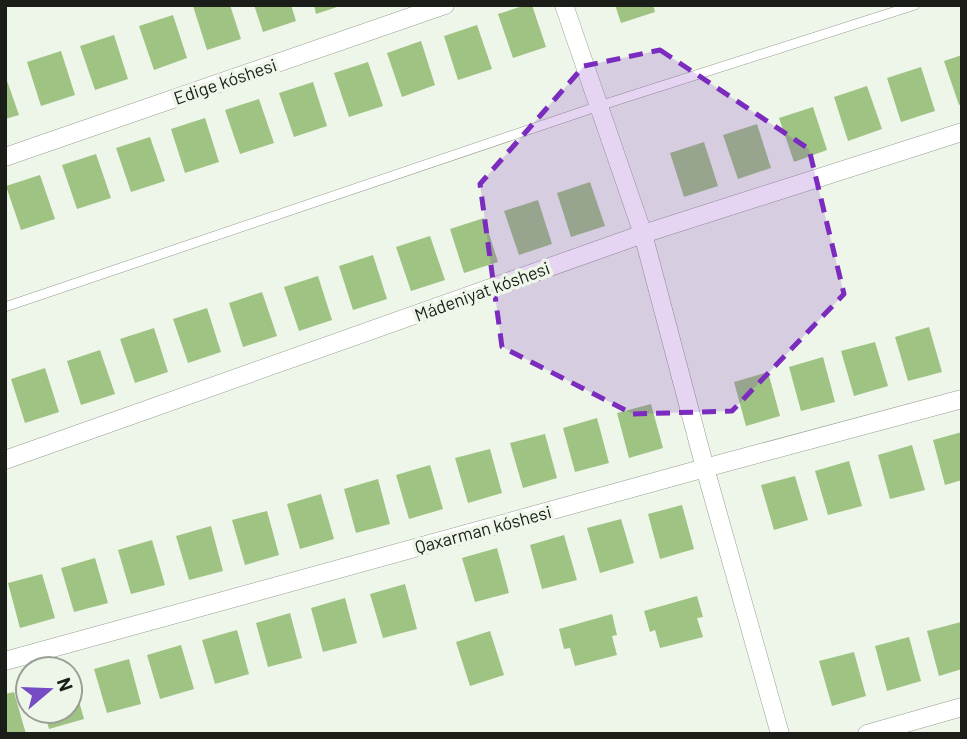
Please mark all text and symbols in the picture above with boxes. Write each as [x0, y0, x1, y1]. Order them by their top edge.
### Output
street label: Edige kóshesi [171, 53, 279, 109]
street label: Mádeniyat kóshesi [411, 256, 553, 326]
street label: Qaxarman kóshesi [412, 500, 554, 558]
north arrow [14, 655, 84, 725]
text: N [53, 675, 78, 694]

